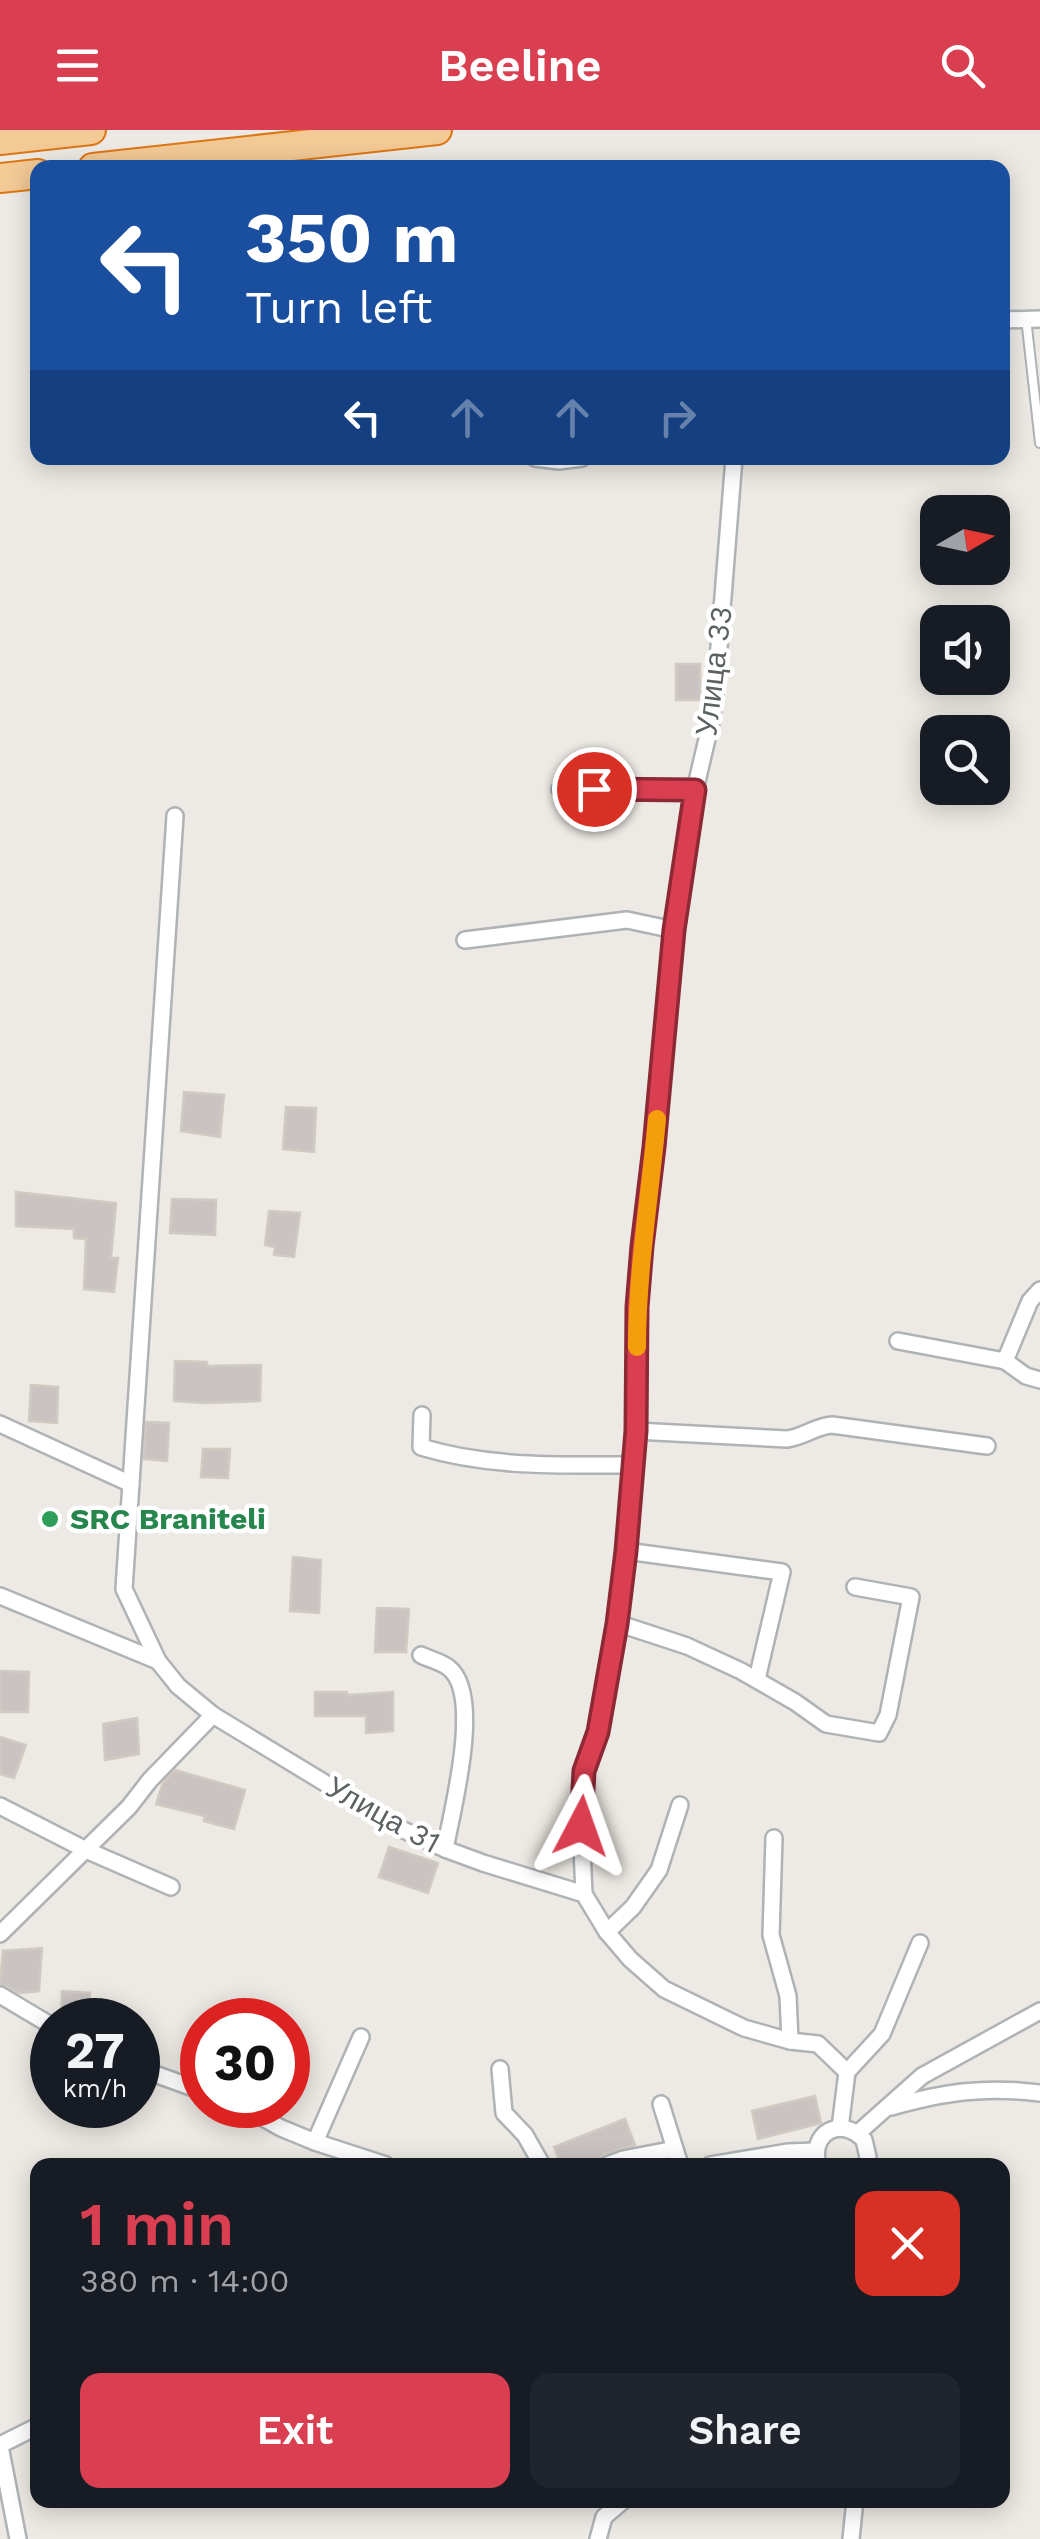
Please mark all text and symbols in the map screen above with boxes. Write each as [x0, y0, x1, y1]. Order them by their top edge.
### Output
icon: menu [50, 38, 105, 93]
icon: search [935, 38, 990, 93]
text: Beeline [438, 39, 602, 92]
text: 350 m [245, 197, 458, 279]
icon: left [80, 200, 210, 330]
text: Turn left [245, 281, 432, 334]
icon: left [335, 390, 390, 445]
icon: ahead [440, 390, 495, 445]
icon: ahead [545, 390, 600, 445]
icon: right [650, 390, 705, 445]
north arrow [920, 495, 1010, 585]
map controls [920, 495, 1010, 805]
street label: Улица 33 [688, 604, 739, 738]
button: sound [920, 605, 1010, 695]
button: search [920, 715, 1010, 805]
pin [552, 747, 637, 832]
icon: arrive [567, 762, 622, 817]
place label: SRC Braniteli [70, 1501, 266, 1536]
marker: SRC Braniteli [39, 1508, 61, 1530]
street label: Улица 31 [320, 1769, 446, 1860]
position arrow [529, 1774, 633, 1878]
speed limit sign: 30 [180, 1998, 310, 2128]
text: 27 [65, 2021, 125, 2080]
text: km/h [63, 2074, 127, 2103]
text: 1 min [80, 2189, 234, 2260]
button: close [855, 2191, 960, 2296]
text: 380 m · 14:00 [80, 2262, 289, 2300]
button: Exit [80, 2373, 510, 2488]
button: Share [530, 2373, 960, 2488]

